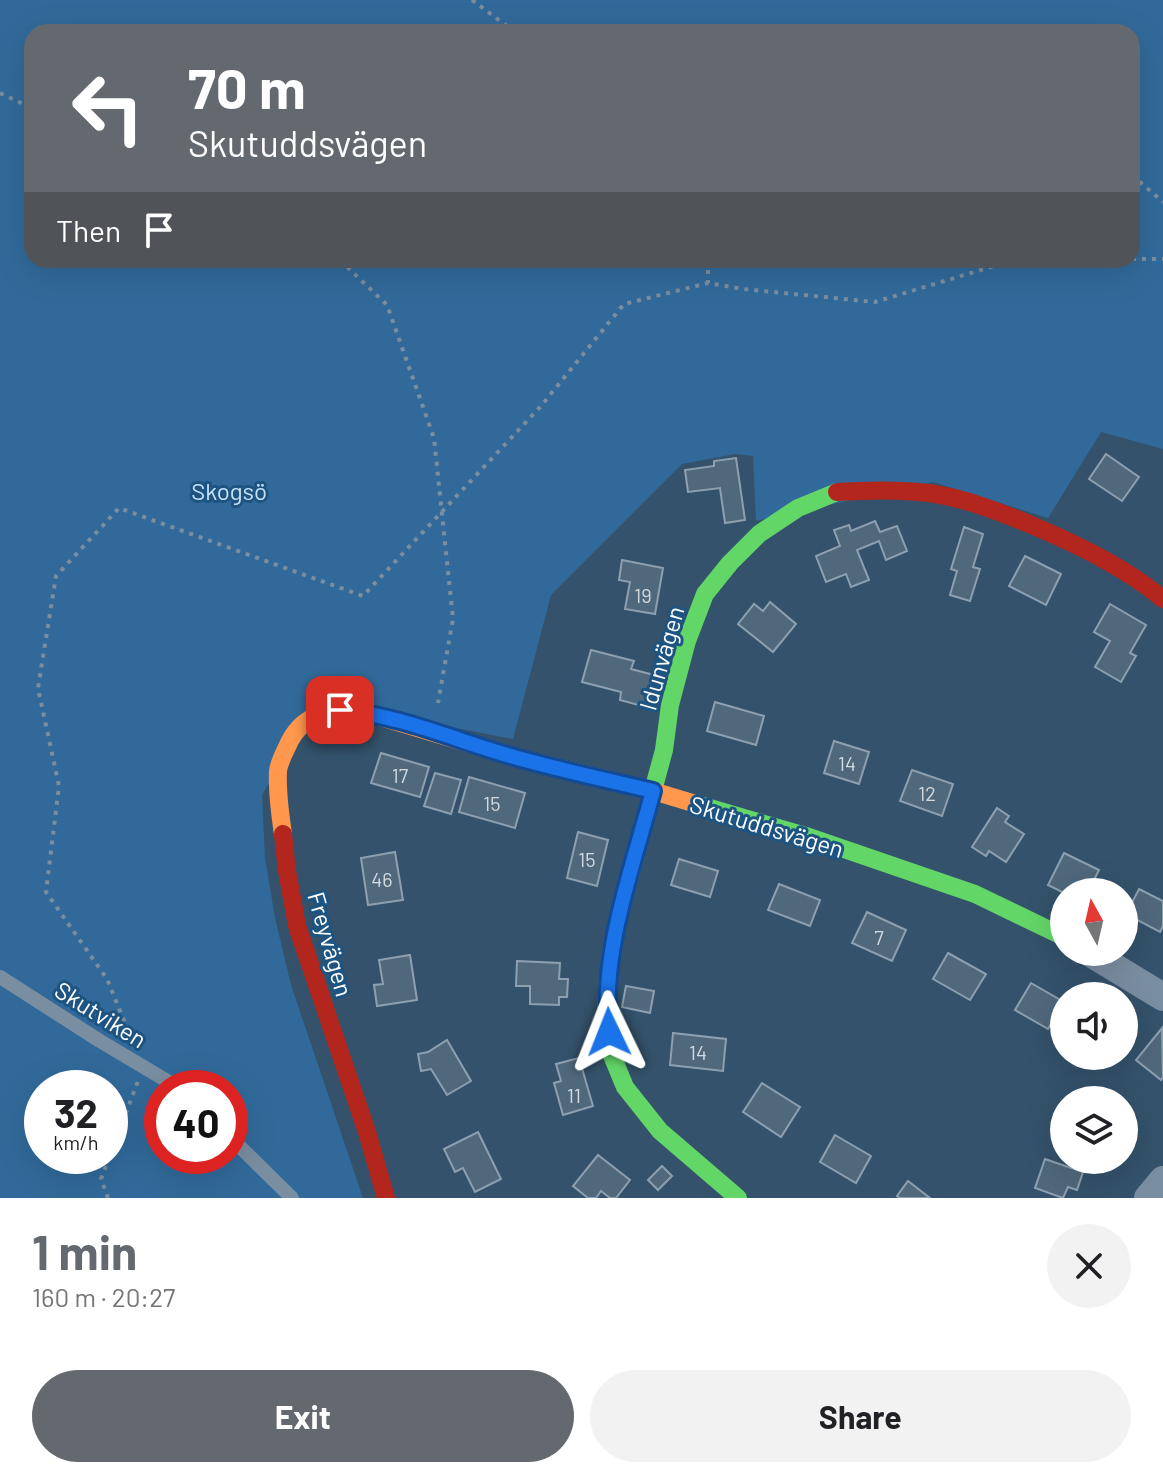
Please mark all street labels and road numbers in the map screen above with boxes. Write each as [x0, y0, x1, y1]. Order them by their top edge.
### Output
street label: Idunvägen [632, 603, 690, 713]
street label: Skutuddsvägen [687, 789, 847, 863]
street label: Freyvägen [302, 888, 360, 1000]
street label: Skutviken [50, 975, 152, 1053]

